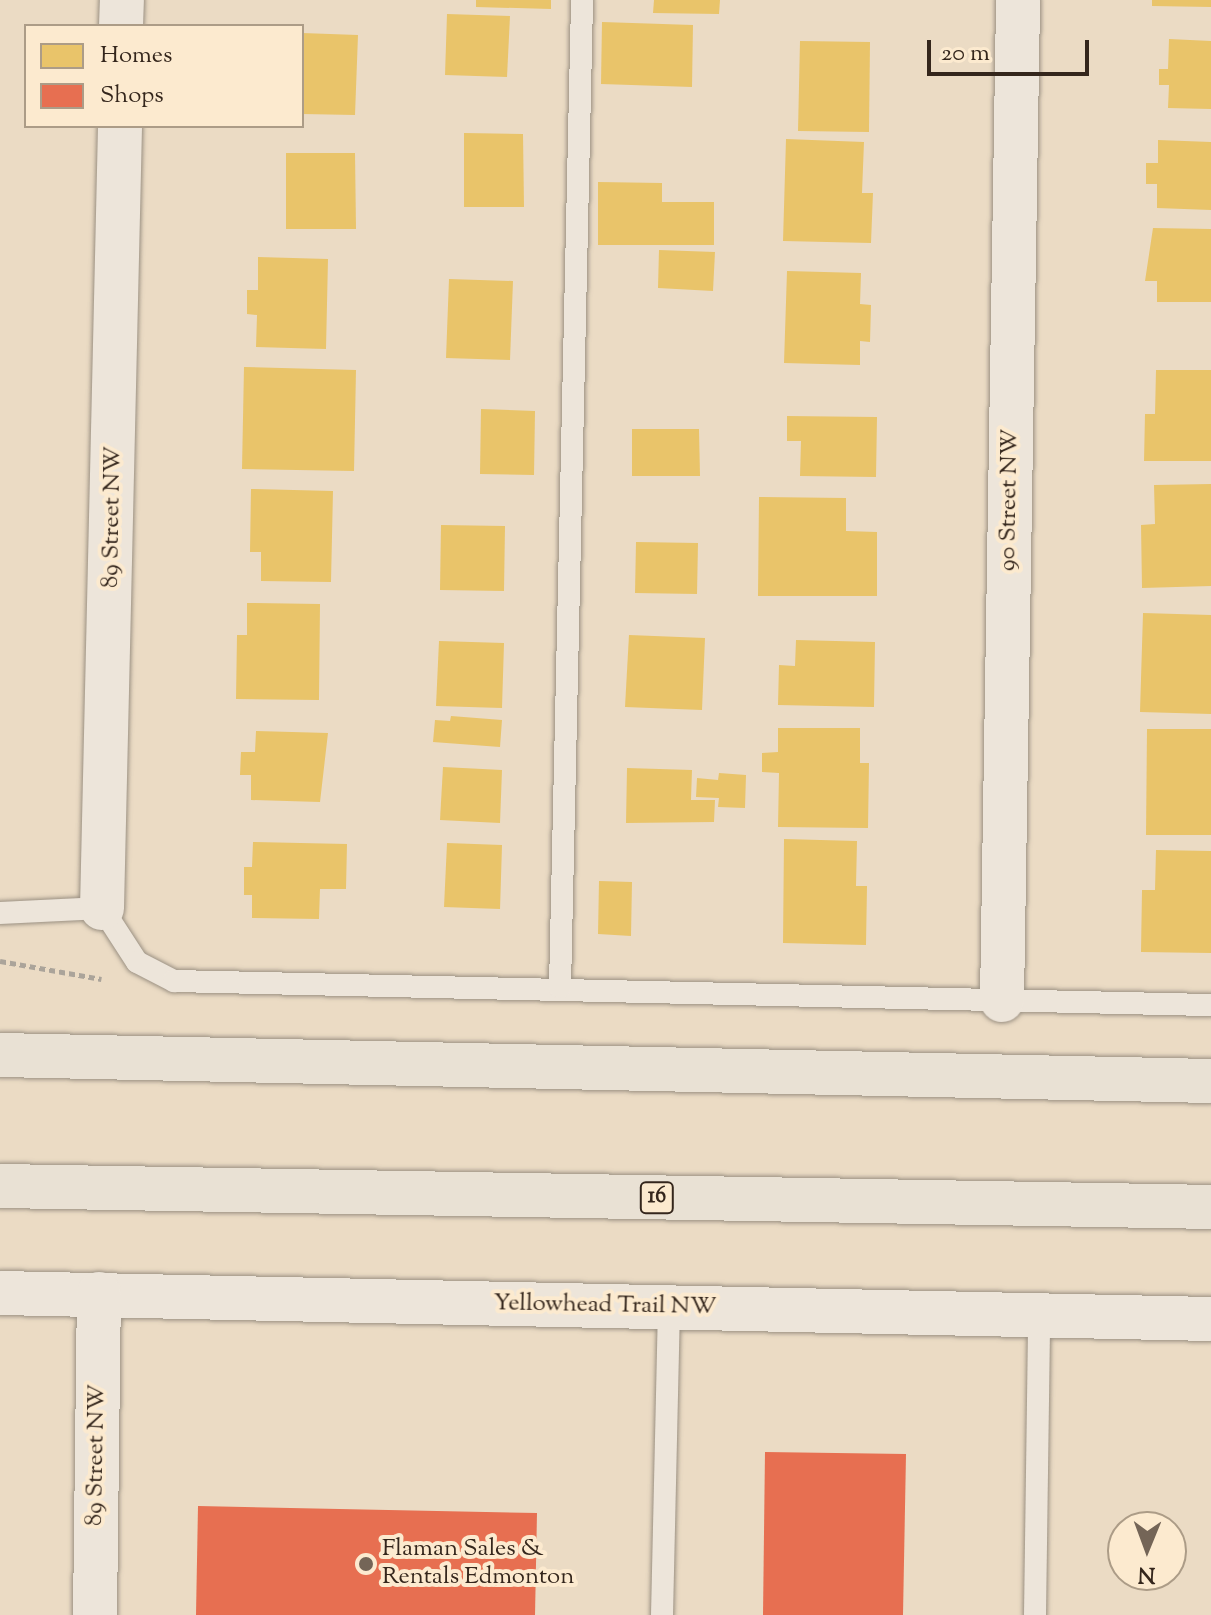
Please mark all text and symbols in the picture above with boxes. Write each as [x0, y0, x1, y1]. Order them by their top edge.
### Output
legend [24, 24, 304, 128]
scale bar [931, 24, 1093, 74]
text: 20 m [941, 37, 990, 71]
text: Homes [100, 39, 172, 73]
text: Shops [100, 79, 164, 113]
street label: 90 Street NW [994, 429, 1026, 571]
street label: 89 Street NW [97, 446, 129, 588]
road number: 16 [639, 1180, 675, 1216]
street label: Yellowhead Trail NW [493, 1290, 717, 1322]
street label: 89 Street NW [81, 1384, 113, 1526]
north arrow [1107, 1511, 1187, 1591]
place label: Flaman Sales & Rentals Edmonton [382, 1536, 574, 1592]
marker: Flaman Sales & Rentals Edmonton [357, 1555, 375, 1573]
text: N [1138, 1557, 1156, 1589]

